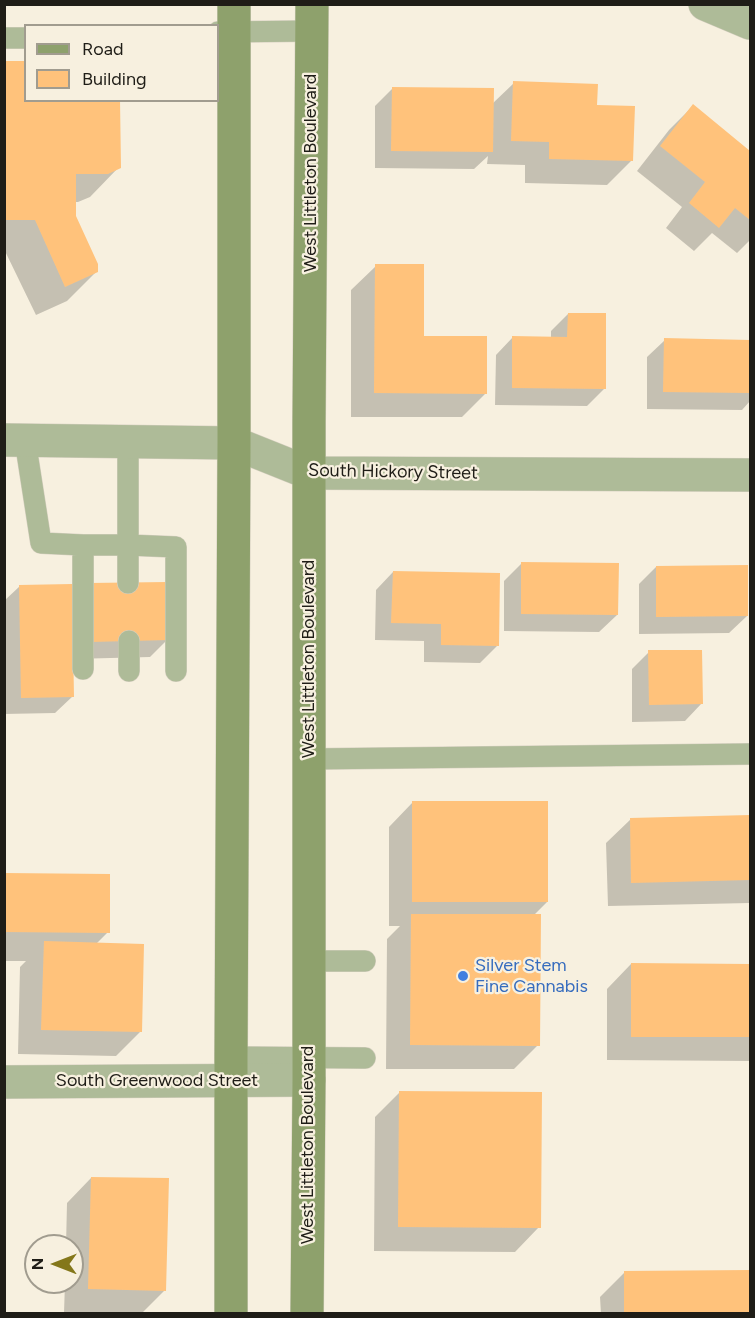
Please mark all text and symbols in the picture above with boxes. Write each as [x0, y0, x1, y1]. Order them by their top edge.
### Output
legend [24, 24, 219, 102]
text: Road [82, 38, 123, 60]
text: Building [82, 68, 147, 90]
street label: West Littleton Boulevard [300, 74, 322, 272]
street label: South Hickory Street [308, 460, 478, 484]
street label: West Littleton Boulevard [298, 560, 320, 758]
place label: Silver Stem Fine Cannabis [475, 955, 588, 998]
marker: Silver Stem Fine Cannabis [456, 969, 470, 983]
street label: West Littleton Boulevard [297, 1046, 319, 1244]
street label: South Greenwood Street [56, 1070, 258, 1092]
north arrow [24, 1234, 84, 1294]
text: N [28, 1258, 47, 1270]

